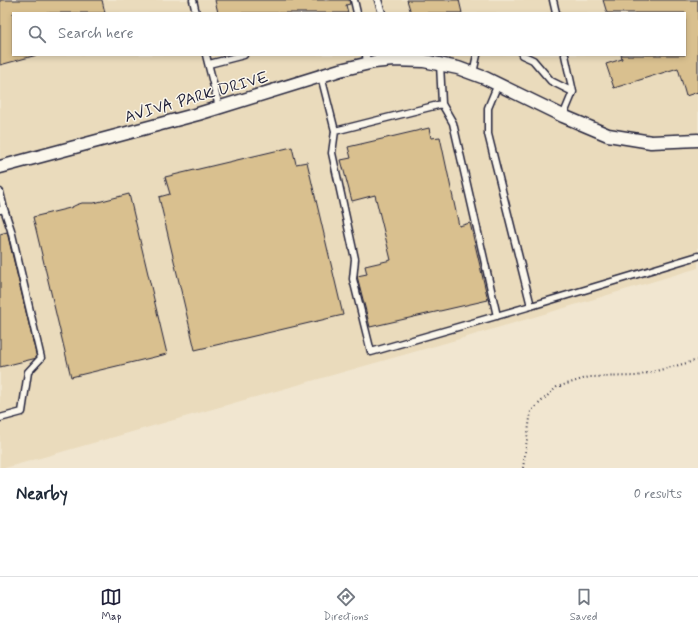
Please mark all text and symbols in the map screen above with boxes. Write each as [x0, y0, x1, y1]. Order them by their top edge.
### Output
search box [12, 12, 686, 56]
icon: search [26, 23, 48, 45]
text: Search here [58, 24, 134, 44]
street label: AVIVA PARK DRIVE [122, 67, 271, 128]
text: Nearby [16, 483, 68, 505]
text: 0 results [634, 486, 682, 503]
tab: Map [100, 586, 122, 624]
tab: Directions [323, 586, 369, 624]
tab: Saved [570, 586, 597, 624]

